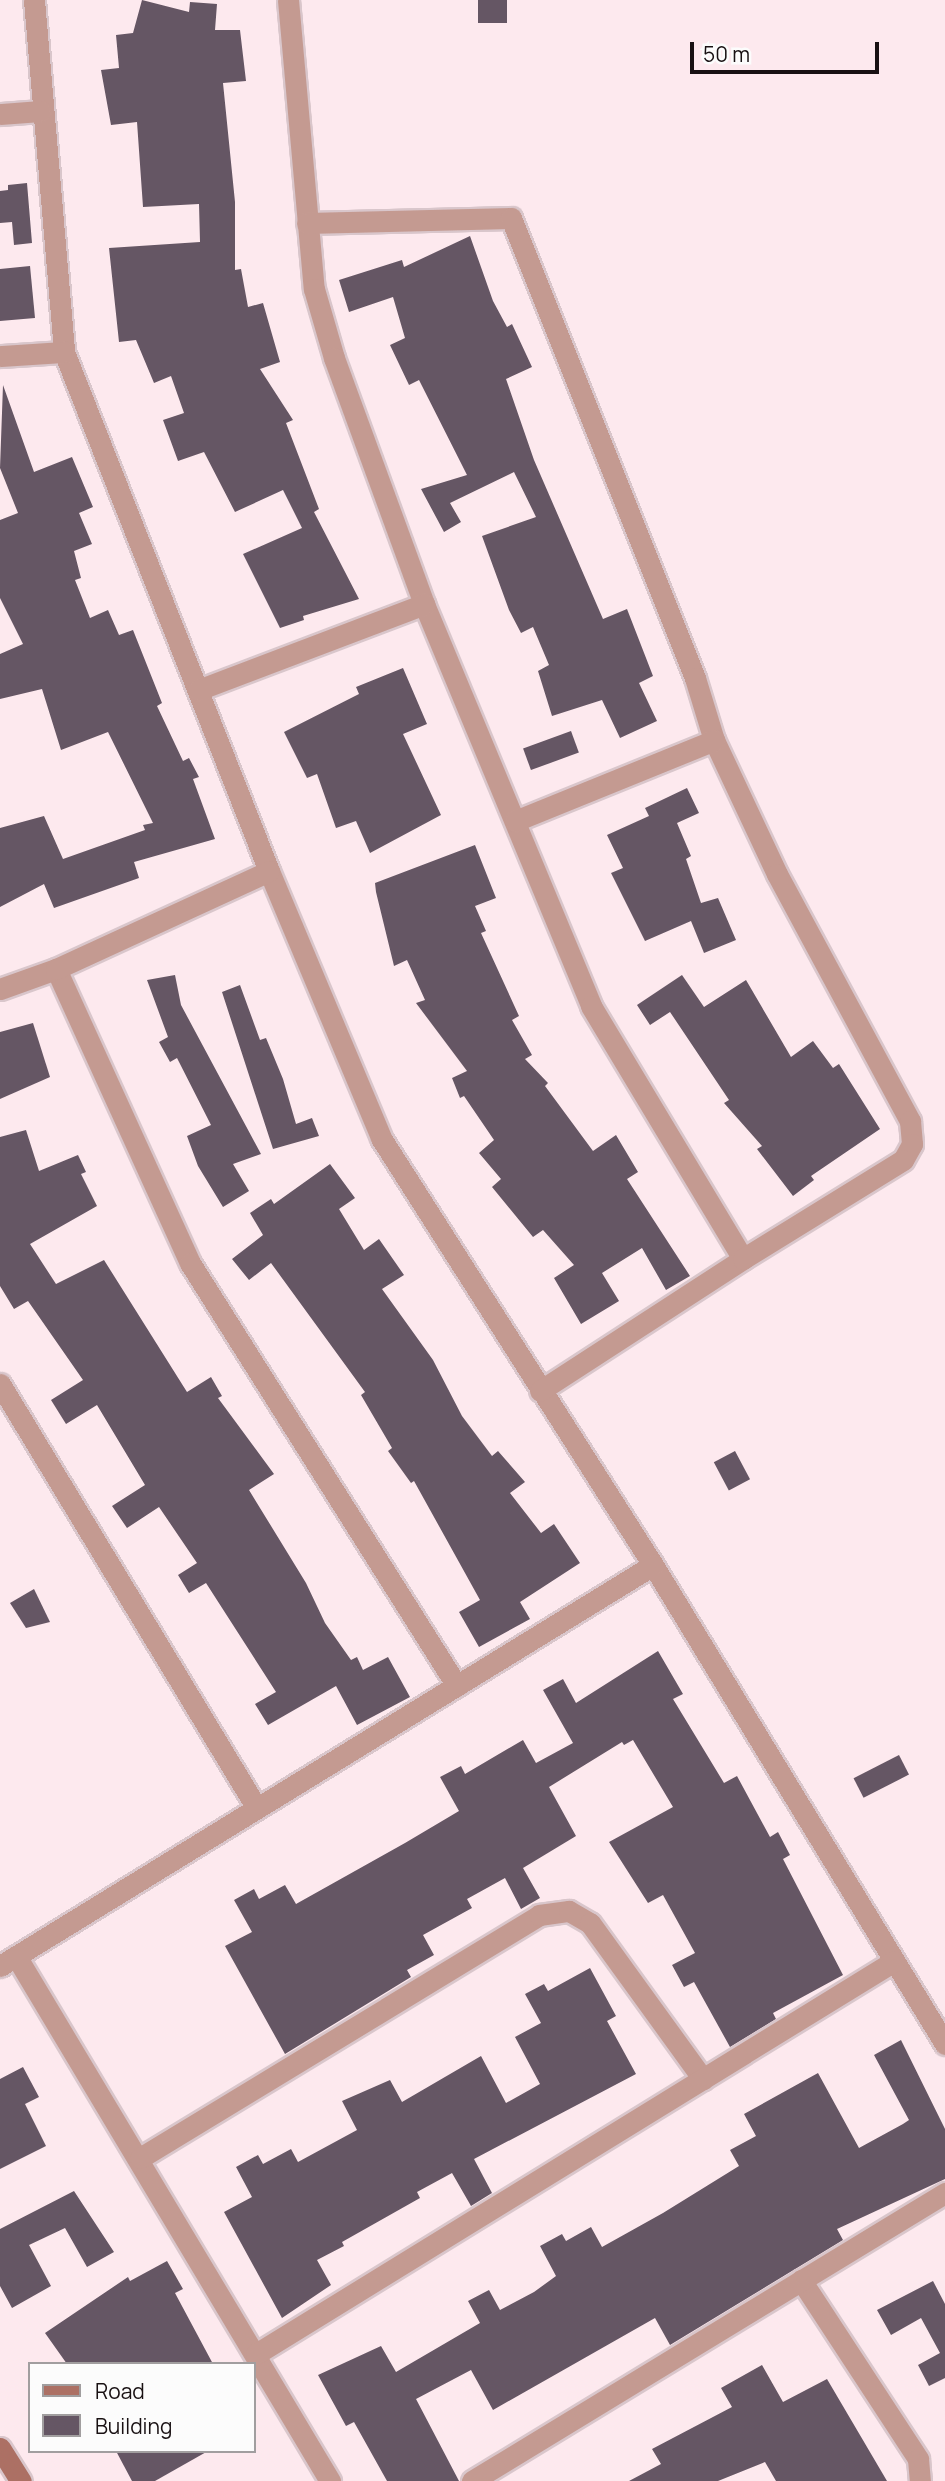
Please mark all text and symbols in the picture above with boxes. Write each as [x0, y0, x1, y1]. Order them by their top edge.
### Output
scale bar [693, 28, 882, 72]
text: 50 m [703, 40, 750, 68]
legend [28, 2362, 256, 2453]
text: Road [95, 2377, 145, 2405]
text: Building [95, 2412, 172, 2440]

